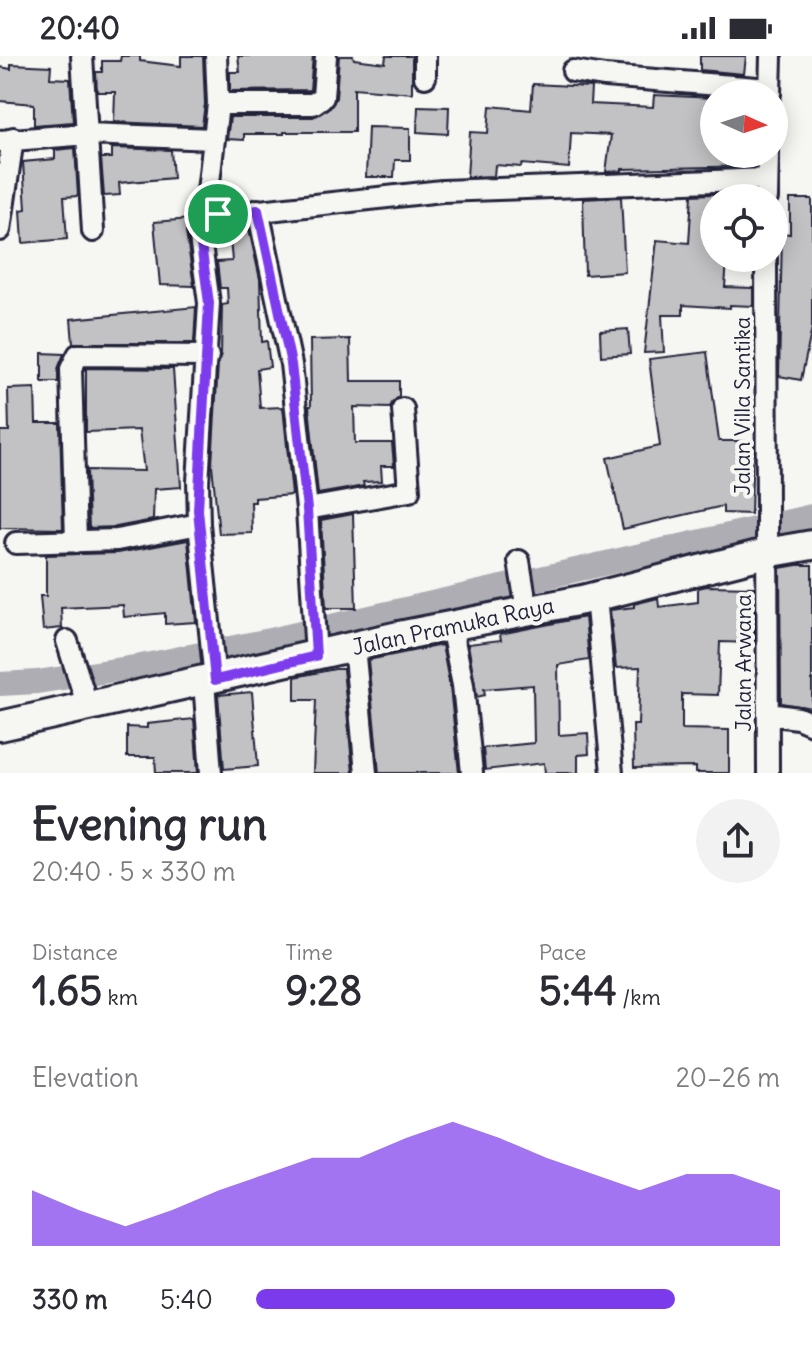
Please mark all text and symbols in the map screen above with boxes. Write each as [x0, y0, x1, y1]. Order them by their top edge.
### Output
text: 20:40 [40, 9, 120, 47]
north arrow [700, 80, 788, 168]
map controls [700, 80, 788, 272]
pin [184, 180, 252, 248]
button: locate [700, 184, 788, 272]
icon: arrive [196, 192, 240, 236]
street label: Jalan Villa Santika [728, 317, 756, 495]
street label: Jalan Pramuka Raya [349, 591, 557, 661]
street label: Jalan Arwana [729, 594, 757, 732]
text: Evening run [32, 797, 267, 852]
button: share [696, 799, 780, 883]
text: 20:40 · 5 × 330 m [32, 855, 236, 888]
text: Distance [32, 938, 118, 966]
text: Time [285, 938, 333, 966]
text: Pace [539, 938, 586, 966]
text: 1.65 [32, 966, 102, 1016]
text: 9:28 [285, 966, 362, 1016]
text: 5:44 [539, 966, 617, 1016]
text: km [102, 983, 138, 1011]
text: /km [617, 983, 661, 1011]
text: Elevation [32, 1061, 139, 1094]
text: 20–26 m [676, 1061, 780, 1094]
text: 330 m [32, 1283, 108, 1316]
text: 5:40 [160, 1283, 213, 1316]

